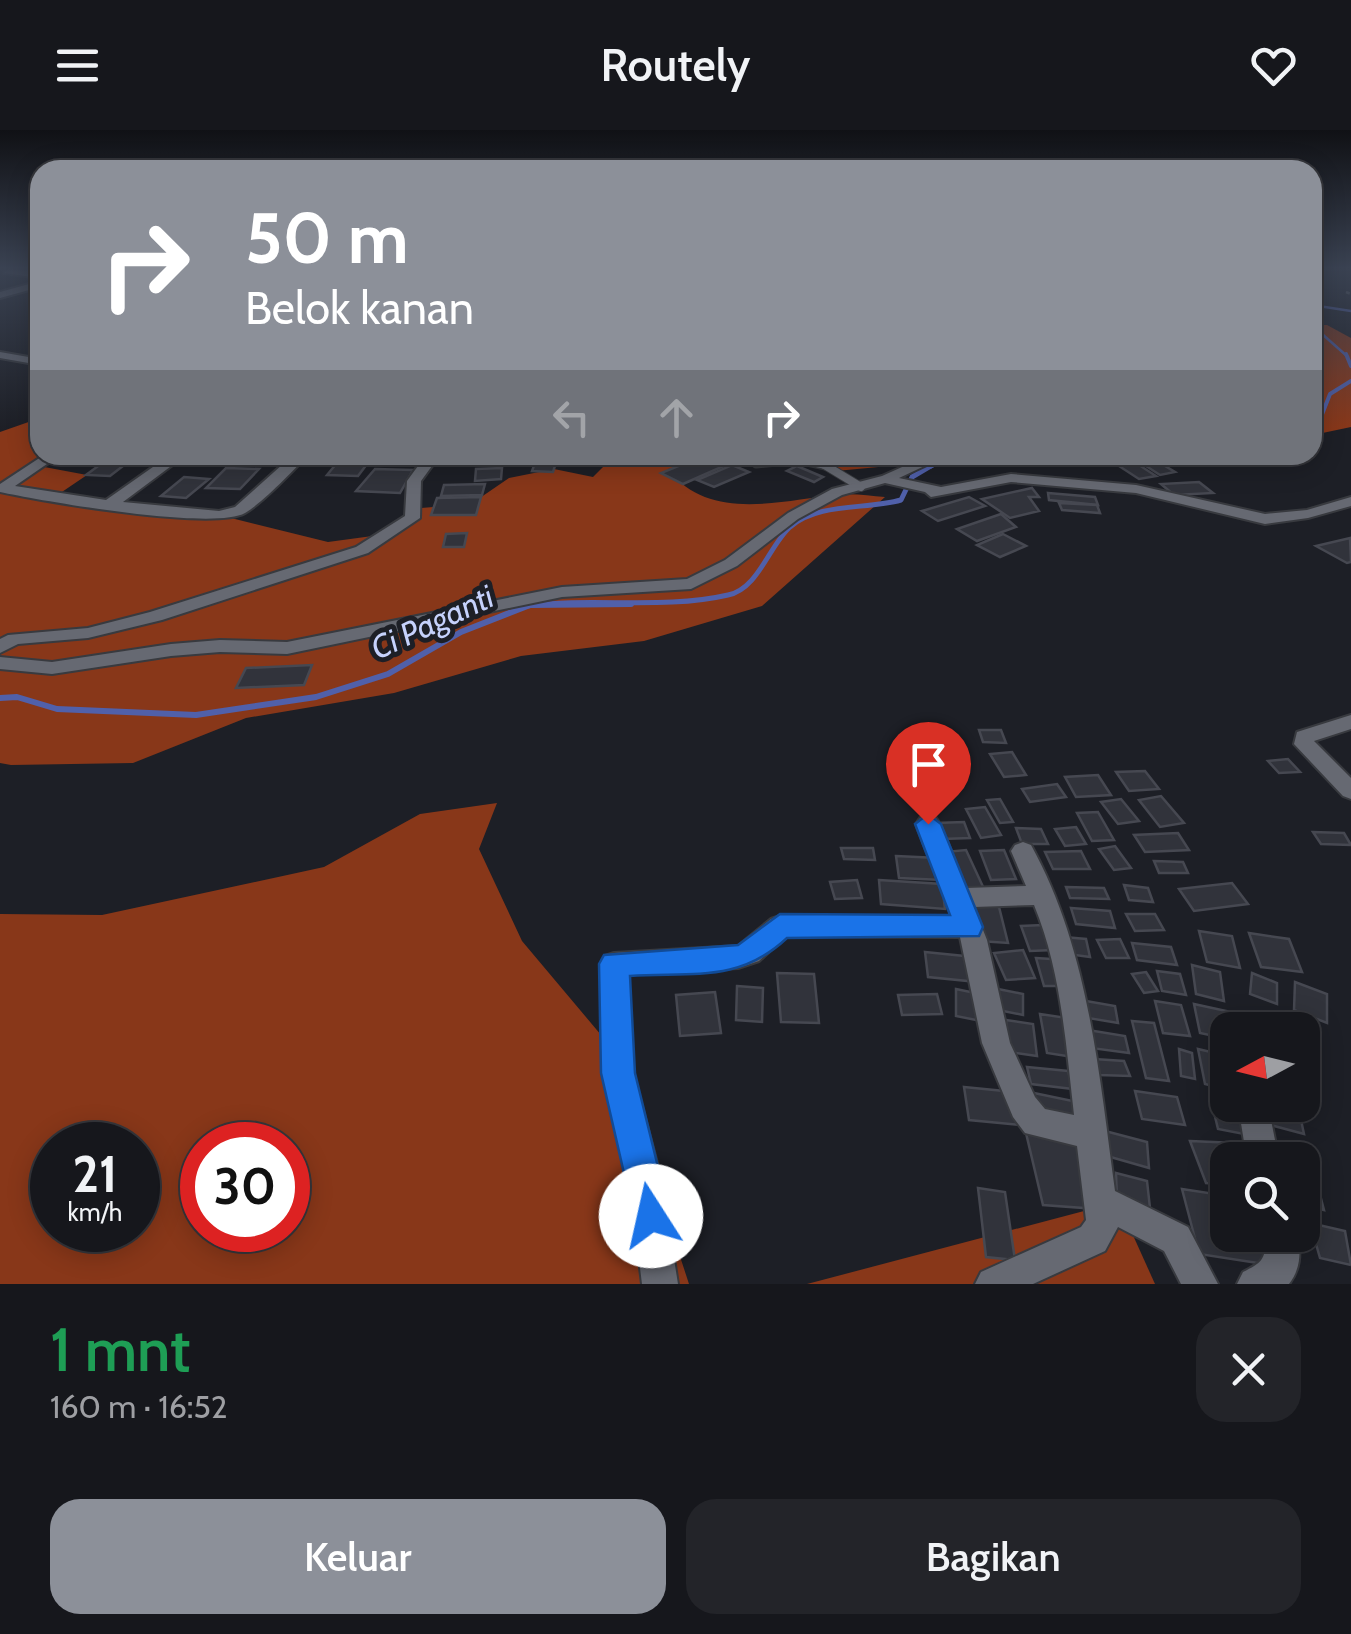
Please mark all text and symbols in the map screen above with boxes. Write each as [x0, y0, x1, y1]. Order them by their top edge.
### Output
icon: menu [50, 38, 105, 93]
text: Routely [601, 38, 750, 92]
icon: heart [1246, 38, 1301, 93]
text: 50 m [245, 195, 409, 281]
icon: right [80, 200, 210, 330]
text: Belok kanan [245, 281, 474, 335]
icon: left [544, 390, 599, 445]
icon: ahead [649, 390, 704, 445]
icon: right [754, 390, 809, 445]
water label: Ci Paganti [364, 576, 501, 667]
pin [886, 722, 971, 825]
icon: arrive [901, 737, 956, 792]
north arrow [1210, 1012, 1320, 1122]
map controls [1210, 1012, 1320, 1252]
speed limit sign: 30 [180, 1122, 310, 1252]
button: search [1210, 1142, 1320, 1252]
text: 21 [73, 1144, 117, 1205]
position arrow [599, 1164, 703, 1268]
text: km/h [68, 1197, 122, 1227]
text: 1 mnt [50, 1313, 190, 1386]
button: close [1196, 1317, 1301, 1422]
text: 160 m · 16:52 [50, 1387, 228, 1426]
button: Keluar [50, 1499, 666, 1614]
button: Bagikan [686, 1499, 1301, 1614]

